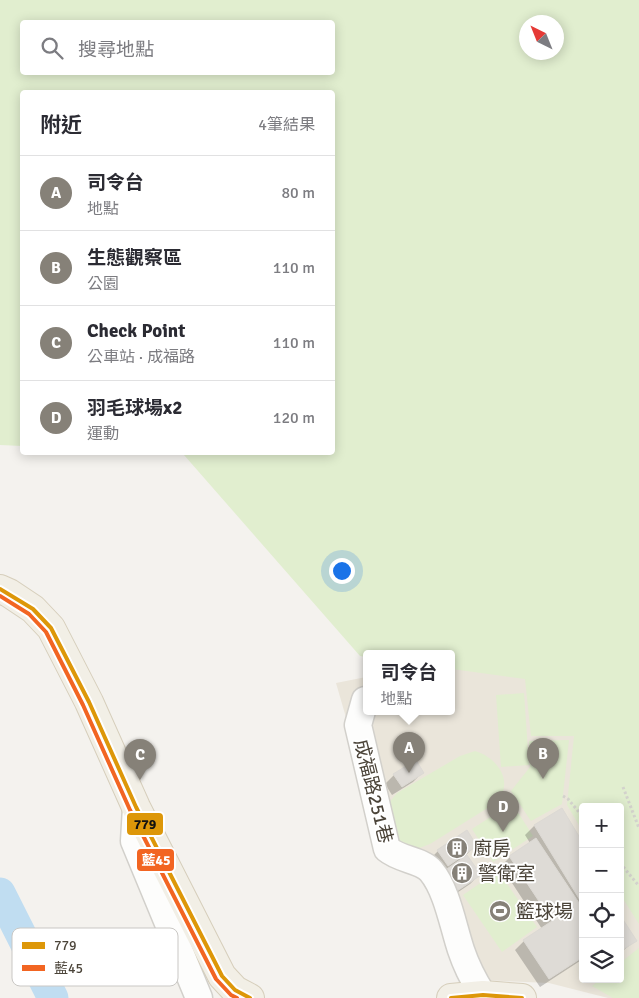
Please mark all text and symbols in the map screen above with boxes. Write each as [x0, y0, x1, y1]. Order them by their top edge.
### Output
north arrow [519, 15, 564, 60]
search box [20, 20, 335, 75]
icon: search [38, 34, 66, 62]
text: 搜尋地點 [78, 38, 154, 62]
text: 附近 [40, 112, 82, 138]
text: 4筆結果 [258, 115, 315, 135]
text: 司令台 [87, 171, 144, 195]
text: A [51, 183, 61, 203]
text: 80 m [281, 183, 315, 203]
text: 地點 [87, 199, 119, 219]
text: 生態觀察區 [87, 246, 182, 270]
text: B [51, 258, 61, 278]
text: 110 m [273, 258, 315, 278]
text: 公園 [87, 274, 119, 294]
text: Check Point [87, 319, 185, 343]
text: C [51, 333, 61, 353]
text: 110 m [273, 333, 315, 353]
text: 公車站 · 成福路 [87, 347, 195, 367]
text: 羽毛球場x2 [87, 396, 182, 420]
text: D [51, 408, 61, 428]
text: 120 m [273, 408, 315, 428]
text: 運動 [87, 424, 119, 444]
your location [329, 558, 355, 584]
popup [363, 650, 455, 715]
text: 司令台 [380, 661, 438, 685]
text: 地點 [380, 689, 413, 709]
pin: A [393, 732, 425, 773]
street label: 成福路251巷 [348, 737, 398, 846]
pin: B [527, 738, 559, 779]
pin: C [124, 739, 156, 780]
pin: D [487, 791, 519, 832]
map controls [579, 803, 624, 983]
button: + [579, 803, 624, 848]
line badge: 779 [126, 812, 164, 836]
text: 779 [134, 816, 157, 833]
building icon: 廚房 [445, 836, 469, 860]
place label: 廚房 [473, 837, 511, 861]
line badge: 藍45 [136, 848, 175, 872]
button: − [579, 848, 624, 893]
text: 藍45 [141, 852, 171, 869]
building icon: 警衛室 [450, 861, 474, 885]
place label: 警衛室 [478, 862, 535, 886]
button: locate [579, 893, 624, 938]
sports icon: 籃球場 [488, 899, 512, 923]
place label: 籃球場 [516, 900, 573, 924]
legend [12, 928, 178, 986]
text: 779 [54, 937, 77, 954]
button: layers [579, 938, 624, 983]
text: 藍45 [54, 960, 83, 977]

